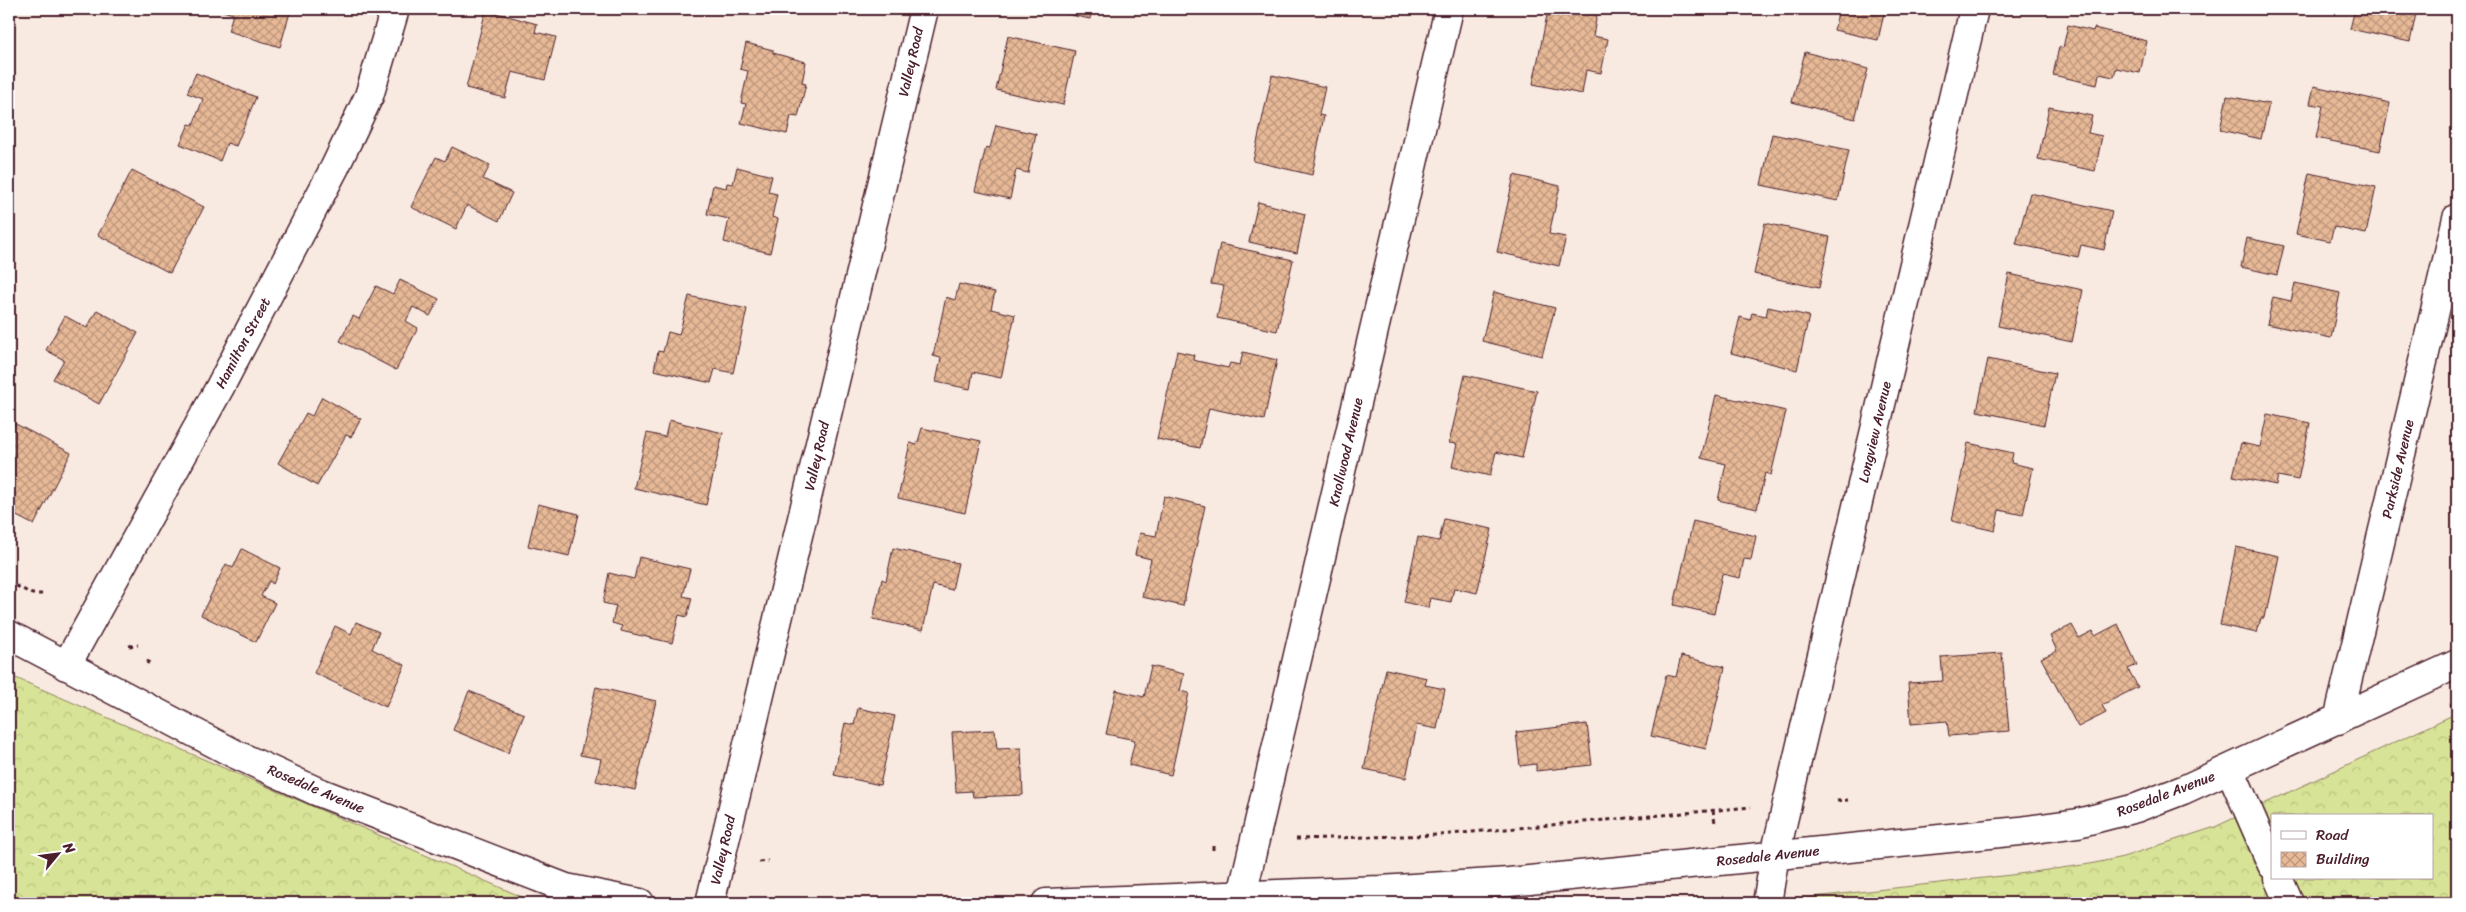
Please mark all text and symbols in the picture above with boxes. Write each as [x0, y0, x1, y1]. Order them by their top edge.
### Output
street label: Valley Road [891, 23, 931, 99]
street label: Hamilton Street [208, 293, 278, 393]
street label: Longview Avenue [1851, 379, 1899, 485]
street label: Knollwood Avenue [1321, 395, 1371, 509]
street label: Valley Road [797, 417, 837, 493]
street label: Parkside Avenue [2374, 417, 2422, 521]
street label: Rosedale Avenue [263, 757, 369, 821]
street label: Rosedale Avenue [2113, 764, 2219, 824]
street label: Valley Road [703, 811, 743, 887]
legend [2271, 814, 2434, 880]
text: Road [2316, 822, 2349, 848]
north arrow [32, 830, 82, 880]
text: N [55, 837, 82, 859]
street label: Rosedale Avenue [1715, 838, 1821, 874]
text: Building [2316, 846, 2370, 872]

